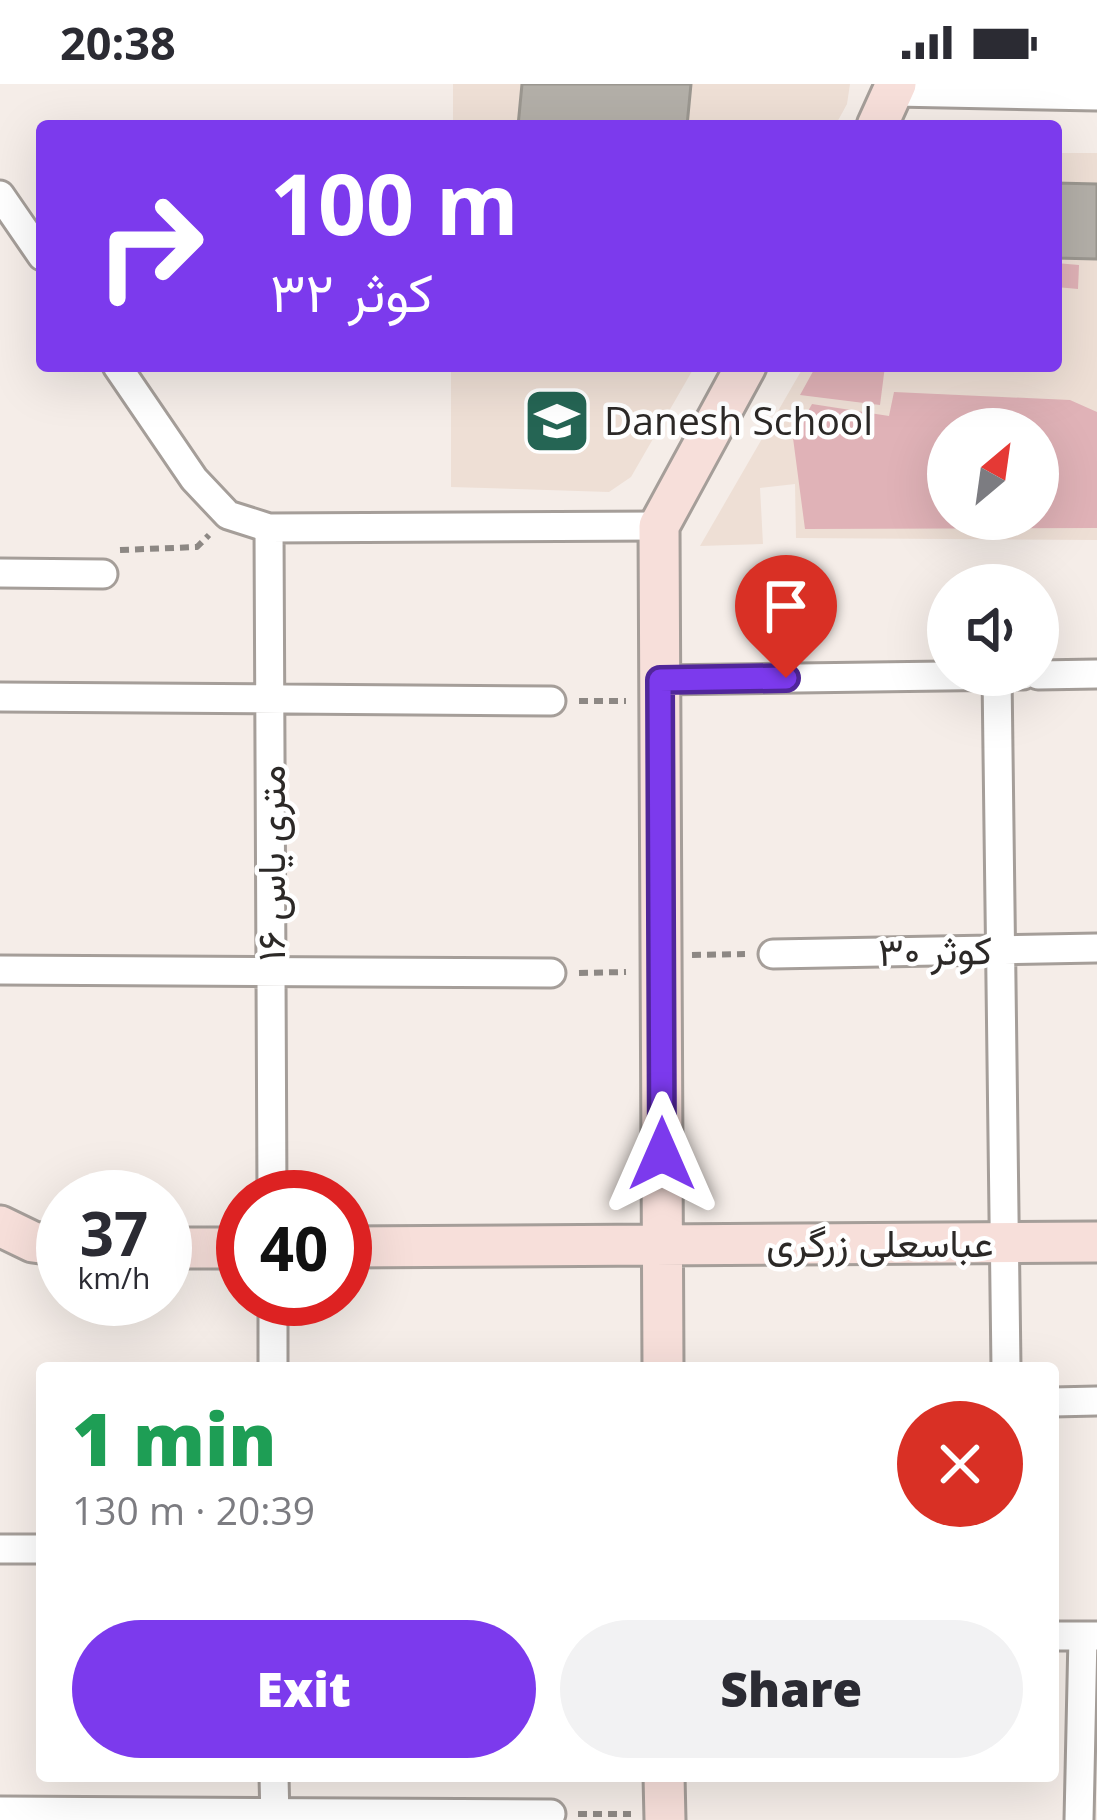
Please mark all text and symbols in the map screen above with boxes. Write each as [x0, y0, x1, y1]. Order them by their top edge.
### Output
text: 20:38 [60, 12, 176, 73]
text: 100 m [270, 145, 518, 260]
icon: right [72, 168, 228, 324]
text: کوثر ۳۲ [270, 254, 433, 328]
school or university icon: Danesh School [522, 386, 592, 456]
place label: Danesh School [604, 393, 873, 446]
north arrow [927, 408, 1059, 540]
map controls [927, 408, 1059, 696]
pin [735, 555, 837, 678]
button: sound [927, 564, 1059, 696]
icon: arrive [753, 573, 819, 639]
street label: ۱۶ متری یاس [243, 765, 296, 961]
street label: کوثر ۳۰ [878, 922, 992, 977]
position arrow [599, 1091, 725, 1217]
speed limit sign: 40 [216, 1170, 372, 1326]
text: 37 [80, 1192, 148, 1274]
street label: عباسعلی زرگری [766, 1215, 994, 1268]
text: km/h [78, 1257, 150, 1298]
text: 1 min [72, 1389, 277, 1487]
button: close [897, 1401, 1023, 1527]
text: 130 m · 20:39 [72, 1483, 315, 1536]
button: Exit [72, 1620, 536, 1758]
button: Share [560, 1620, 1023, 1758]

